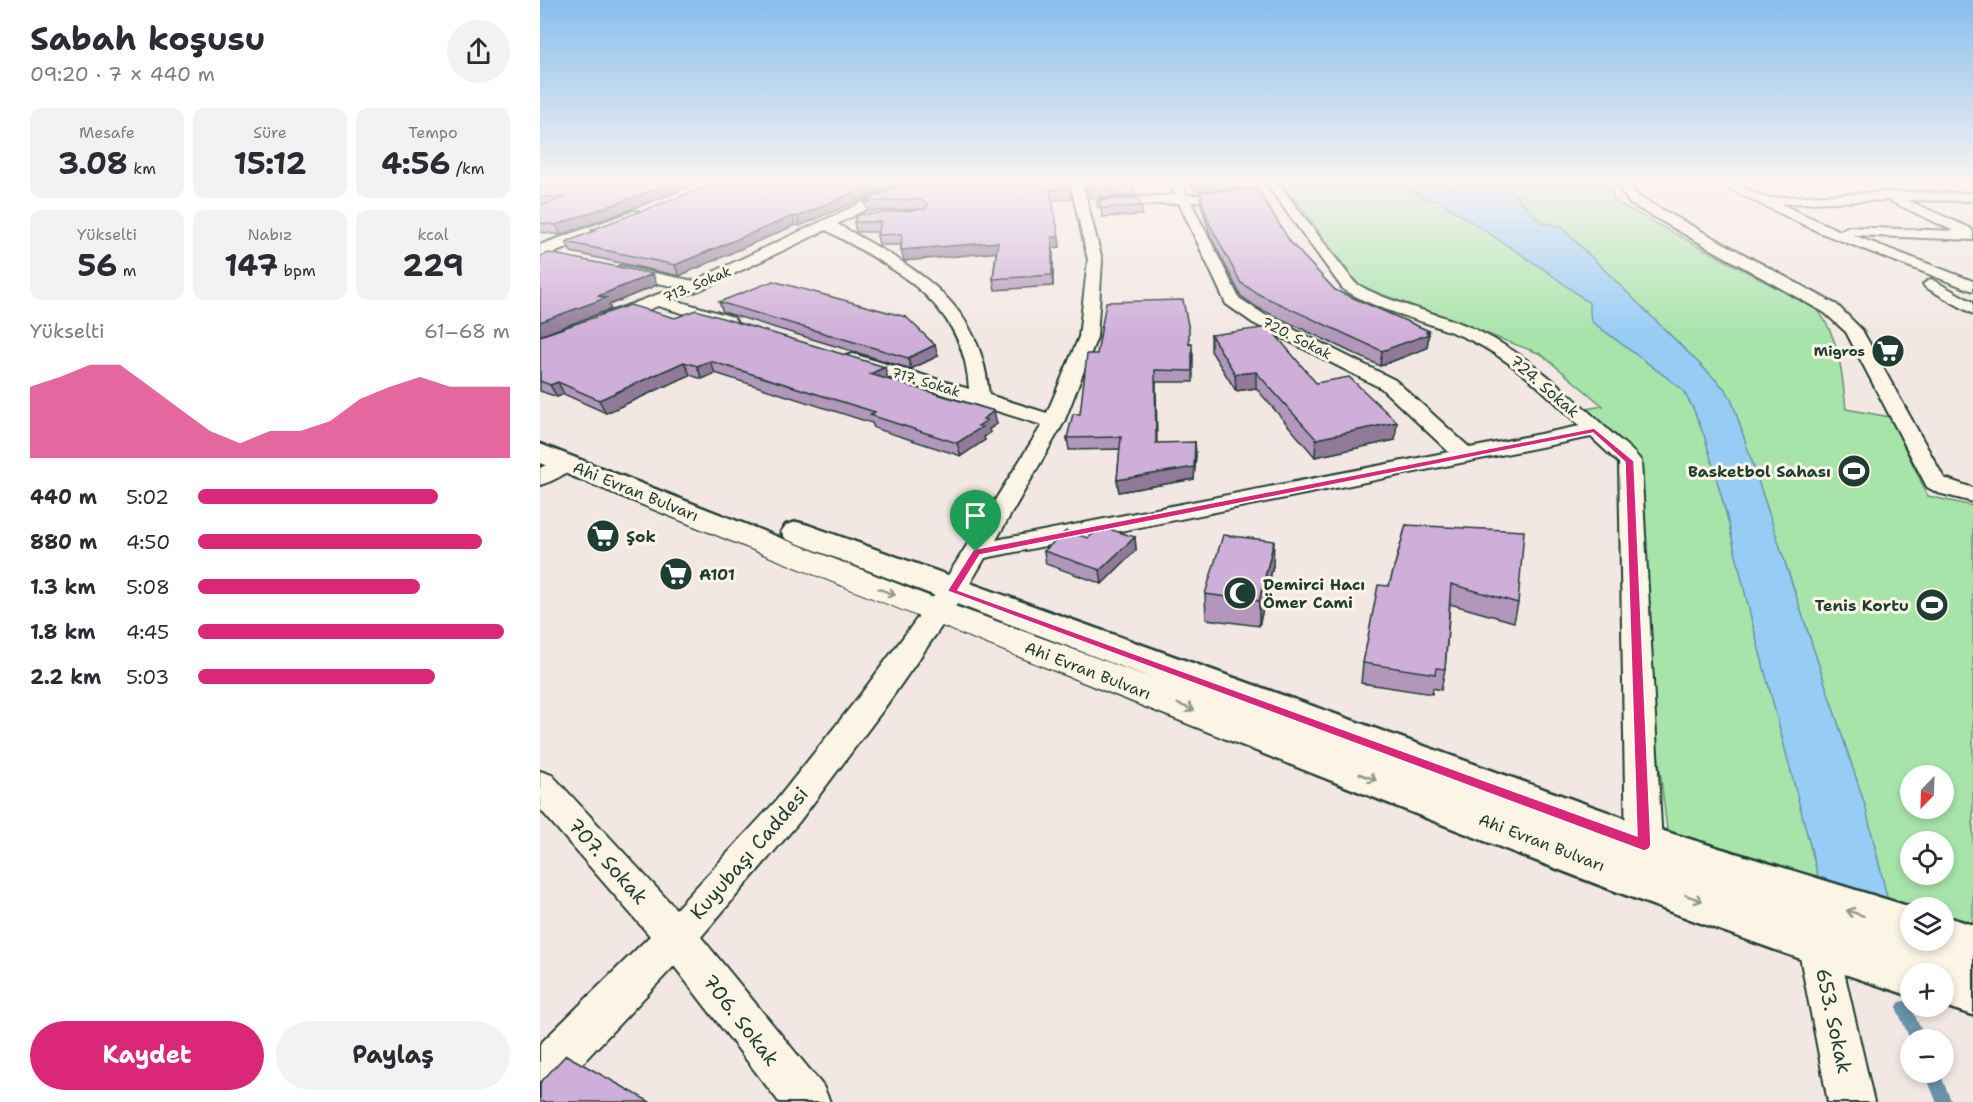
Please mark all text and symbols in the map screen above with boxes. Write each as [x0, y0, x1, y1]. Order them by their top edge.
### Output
text: Sabah koşusu [30, 16, 265, 61]
button: share [447, 20, 510, 83]
text: 09:20 · 7 × 440 m [30, 61, 215, 87]
text: Mesafe [79, 122, 135, 143]
text: Süre [253, 122, 287, 143]
text: Tempo [408, 122, 458, 143]
text: 3.08 [58, 143, 128, 184]
text: 15:12 [234, 143, 306, 184]
text: 4:56 [381, 143, 451, 184]
text: km [128, 158, 156, 179]
text: /km [451, 158, 485, 179]
text: Yükselti [77, 224, 137, 245]
text: Nabız [248, 224, 292, 245]
text: kcal [417, 224, 449, 245]
text: 56 [77, 245, 117, 286]
text: 147 [224, 245, 278, 286]
text: 229 [402, 245, 464, 286]
text: m [117, 260, 137, 281]
text: bpm [278, 260, 316, 281]
street label: 713. Sokak [660, 262, 734, 306]
street label: 720. Sokak [1259, 313, 1335, 363]
text: Yükselti [30, 318, 105, 344]
text: 61–68 m [424, 318, 510, 344]
supermarket icon: Migros [1870, 333, 1906, 369]
place label: Migros [1814, 342, 1865, 360]
street label: 724. Sokak [1505, 350, 1584, 422]
street label: 717. Sokak [889, 363, 963, 401]
sports icon: Basketbol Sahası [1836, 453, 1872, 489]
street label: Ahi Evran Bulvarı [570, 457, 702, 526]
place label: Basketbol Sahası [1688, 461, 1831, 482]
text: 440 m [30, 484, 97, 510]
text: 5:02 [126, 484, 169, 510]
pin [950, 490, 1001, 552]
icon: arrive [959, 499, 992, 532]
supermarket icon: Şok [585, 518, 621, 554]
place label: Şok [626, 526, 656, 547]
text: 880 m [30, 529, 97, 555]
text: 4:50 [126, 529, 170, 555]
supermarket icon: A101 [658, 556, 694, 592]
place label: A101 [699, 564, 735, 585]
text: 1.3 km [30, 574, 96, 600]
text: 5:08 [126, 574, 170, 600]
place label: Demirci Hacı Ömer Cami [1263, 574, 1365, 613]
mosque icon: Demirci Hacı Ömer Cami [1222, 575, 1258, 611]
one-way arrow [877, 587, 895, 598]
sports icon: Tenis Kortu [1914, 587, 1950, 623]
place label: Tenis Kortu [1815, 595, 1909, 616]
text: 1.8 km [30, 619, 96, 645]
text: 4:45 [126, 619, 169, 645]
street label: Ahi Evran Bulvarı [1022, 637, 1154, 704]
text: 2.2 km [30, 664, 101, 690]
text: 5:03 [126, 664, 169, 690]
one-way arrow [1176, 703, 1195, 714]
north arrow [1900, 765, 1954, 819]
map controls [1900, 765, 1954, 1083]
one-way arrow [1359, 772, 1377, 783]
street label: Kuyubaşı Caddesi [684, 781, 814, 925]
street label: Ahi Evran Bulvarı [1476, 809, 1608, 876]
street label: 707. Sokak [562, 812, 654, 910]
button: locate [1900, 831, 1954, 885]
one-way arrow [1684, 894, 1703, 905]
button: layers [1900, 897, 1954, 951]
one-way arrow [1846, 907, 1865, 918]
button: + [1900, 963, 1954, 1017]
street label: 653. Sokak [1810, 966, 1858, 1076]
street label: 706. Sokak [697, 969, 785, 1071]
button: Kaydet [30, 1021, 264, 1090]
button: Paylaş [276, 1021, 510, 1090]
button: − [1900, 1029, 1954, 1083]

